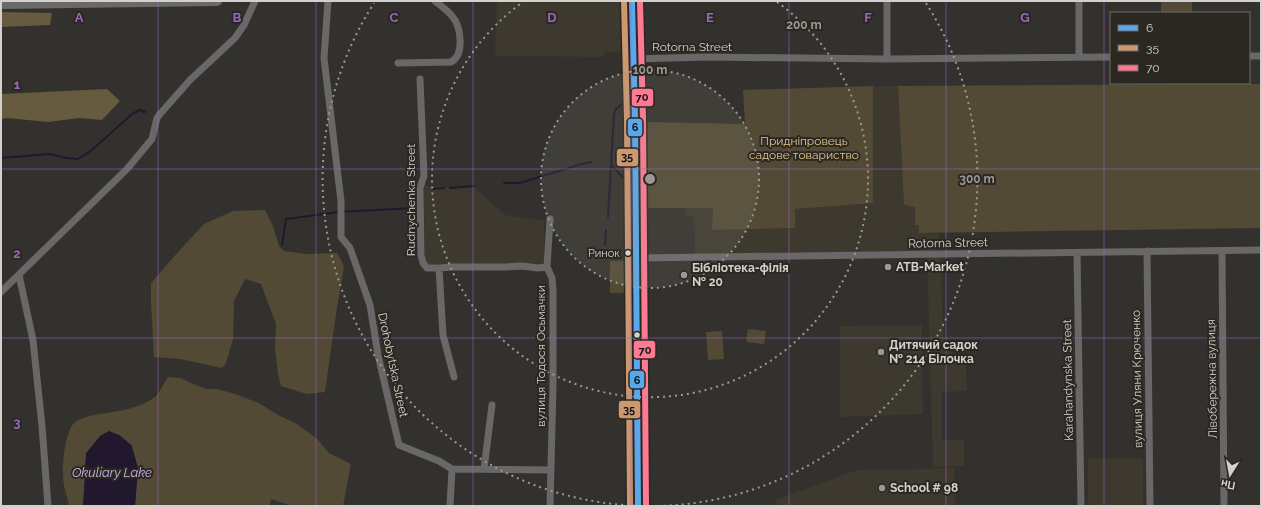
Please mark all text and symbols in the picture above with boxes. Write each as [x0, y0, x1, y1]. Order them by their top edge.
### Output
text: A [75, 10, 84, 25]
text: B [233, 10, 242, 25]
text: C [390, 10, 399, 25]
text: D [547, 10, 557, 25]
text: E [706, 10, 714, 25]
text: F [864, 10, 872, 25]
text: G [1020, 10, 1030, 25]
legend [1110, 12, 1250, 84]
text: 200 m [786, 18, 822, 32]
text: 6 [1146, 21, 1153, 35]
street label: Rotorna Street [652, 40, 732, 54]
text: 35 [1146, 41, 1159, 55]
text: 70 [1146, 61, 1160, 75]
text: 100 m [633, 63, 667, 77]
text: 1 [14, 77, 21, 92]
line badge: 70 [631, 88, 654, 107]
text: 70 [636, 91, 649, 104]
line badge: 6 [627, 118, 643, 137]
text: 6 [632, 121, 639, 134]
park label: Придніпровець садове товариство [749, 134, 859, 162]
street label: Rudnychenka Street [404, 144, 418, 256]
line badge: 35 [616, 148, 639, 167]
text: 35 [621, 151, 633, 164]
centre of rings [643, 172, 657, 186]
text: 300 m [959, 172, 995, 186]
street label: Rotorna Street [908, 235, 988, 251]
text: 2 [13, 246, 21, 261]
place label: Ринок [588, 247, 620, 260]
marker: Ринок [623, 248, 633, 258]
place label: ATB-Market [896, 260, 964, 274]
place label: Бібліотека-філія № 20 [692, 261, 789, 289]
marker: ATB-Market [883, 262, 893, 272]
marker: Бібліотека-філія № 20 [679, 270, 689, 280]
street label: вулиця Тодося Осьмачки [534, 285, 548, 427]
street label: вулиця Уляни Крюченко [1129, 310, 1145, 448]
street label: Drohobytska Street [375, 311, 411, 419]
street label: Karahandynska Street [1060, 319, 1076, 441]
street label: Лівобережна вулиця [1204, 319, 1220, 439]
unlabelled marker [632, 330, 642, 340]
place label: Дитячий садок № 214 Білочка [889, 338, 978, 366]
line badge: 70 [633, 340, 656, 359]
text: 70 [639, 344, 652, 357]
marker: Дитячий садок № 214 Білочка [876, 347, 886, 357]
line badge: 6 [629, 370, 645, 389]
text: 6 [634, 374, 641, 387]
line badge: 35 [618, 400, 641, 419]
text: 35 [623, 404, 635, 417]
text: 3 [13, 415, 21, 430]
north arrow [1210, 455, 1250, 495]
water label: Okuliary Lake [72, 465, 152, 480]
text: Пн [1220, 477, 1237, 492]
place label: School # 98 [890, 481, 958, 495]
marker: School # 98 [877, 483, 887, 493]

